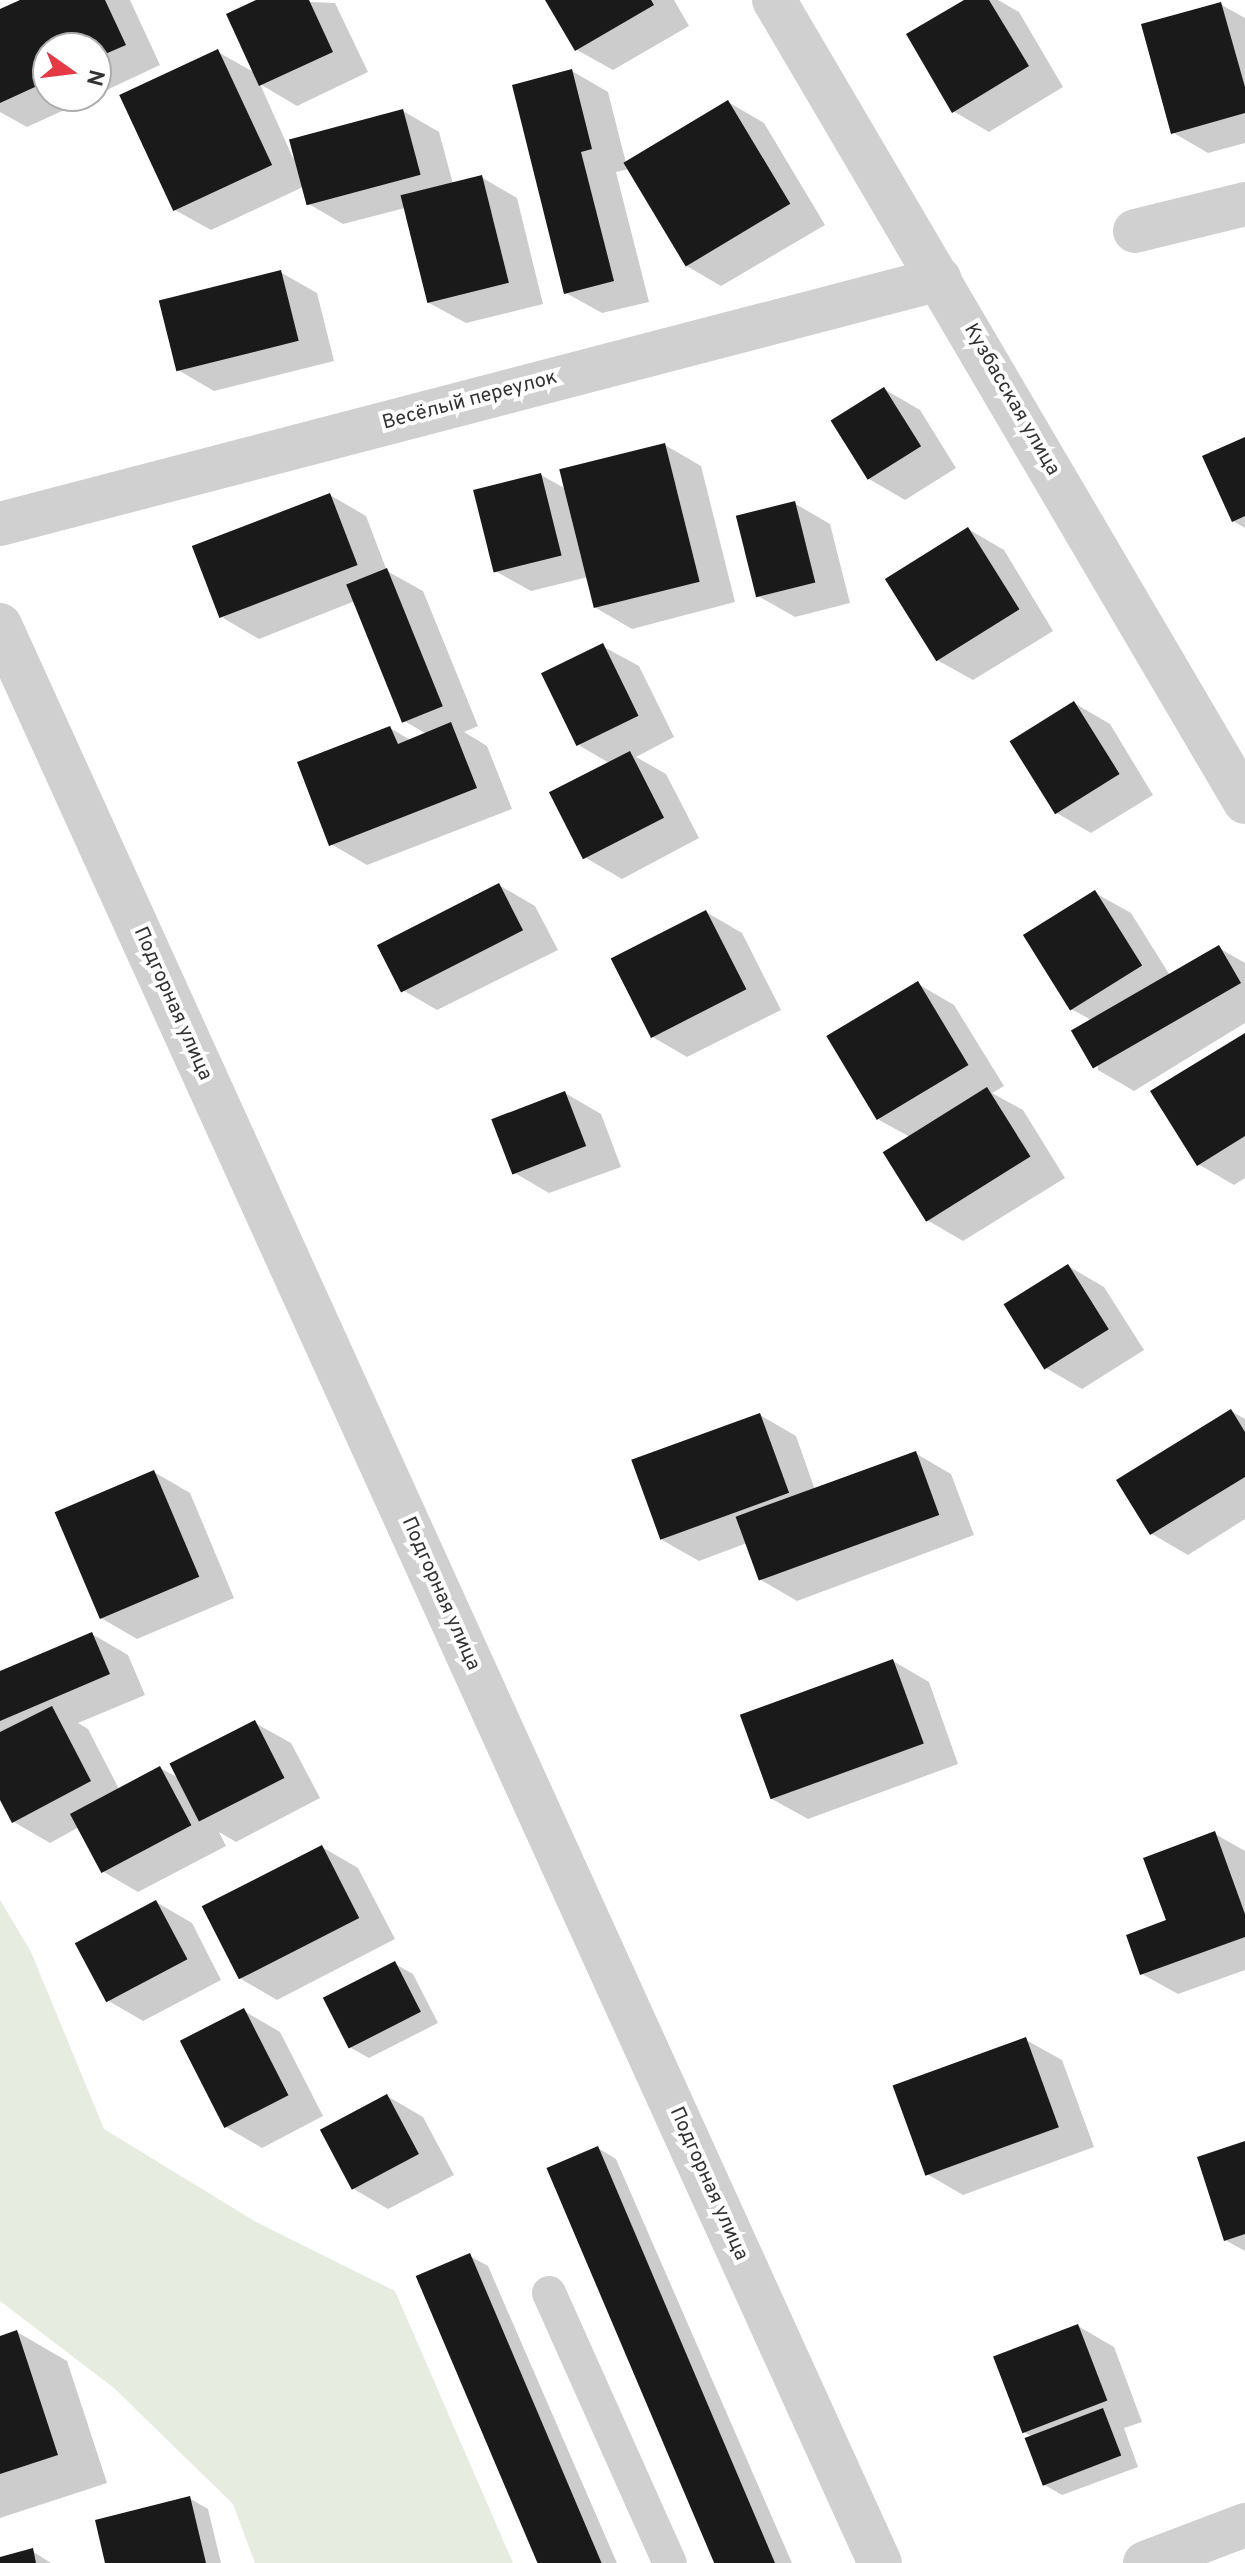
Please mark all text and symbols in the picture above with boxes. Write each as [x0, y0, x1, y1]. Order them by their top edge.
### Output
north arrow [32, 32, 112, 112]
text: N [79, 67, 109, 88]
street label: Кузбасская улица [958, 320, 1064, 480]
street label: Весёлый переулок [380, 366, 560, 436]
street label: Подгорная улица [127, 923, 217, 1085]
street label: Подгорная улица [395, 1513, 485, 1675]
street label: Подгорная улица [663, 2103, 753, 2265]

